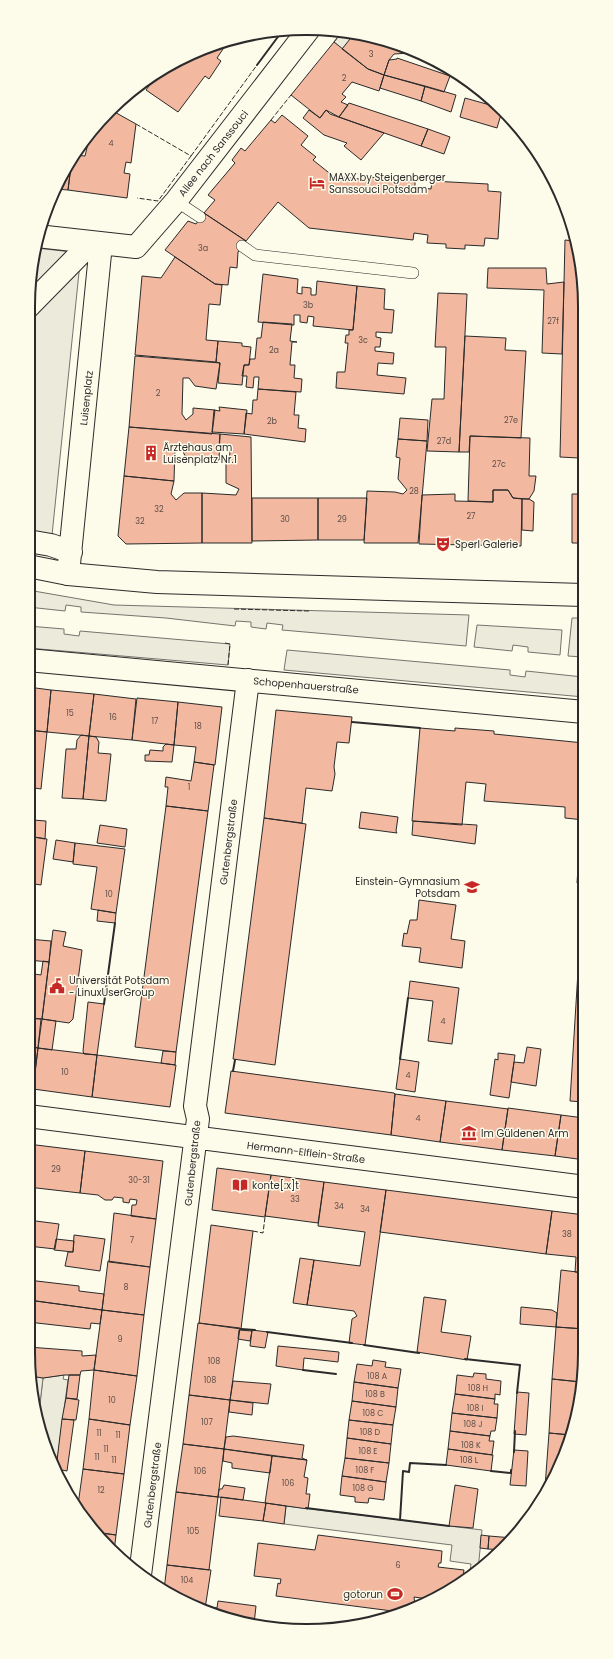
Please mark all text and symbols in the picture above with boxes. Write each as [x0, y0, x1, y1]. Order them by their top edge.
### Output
house number: 3 [369, 49, 374, 60]
house number: 2 [342, 73, 347, 84]
street label: Allee nach Sanssouci [175, 107, 252, 200]
house number: 4 [108, 138, 114, 149]
place label: MAXX by Steigenberger Sanssouci Potsdam [329, 170, 446, 197]
hotel icon: MAXX by Steigenberger Sanssouci Potsdam [308, 174, 326, 192]
house number: 3a [198, 243, 208, 254]
house number: 3b [303, 300, 314, 311]
house number: 27f [547, 316, 559, 327]
house number: 3c [358, 335, 368, 346]
house number: 2a [269, 345, 279, 356]
street label: Luisenplatz [76, 369, 97, 426]
house number: 2 [156, 388, 161, 399]
house number: 27e [504, 415, 518, 426]
house number: 2b [267, 416, 278, 427]
house number: 27d [437, 436, 451, 447]
place label: Ärztehaus am Luisenplatz Nr.1 [163, 440, 237, 467]
building icon: Ärztehaus am Luisenplatz Nr.1 [142, 444, 160, 462]
house number: 27c [492, 459, 506, 470]
house number: 28 [409, 486, 419, 497]
house number: 32 [154, 504, 164, 515]
house number: 27 [467, 511, 476, 522]
house number: 30 [280, 514, 290, 525]
house number: 29 [337, 514, 347, 525]
house number: 32 [135, 516, 145, 527]
theatre icon: Sperl Galerie [434, 535, 452, 553]
place label: Sperl Galerie [455, 537, 518, 552]
street label: Schopenhauerstraße [253, 673, 359, 698]
house number: 15 [66, 708, 74, 719]
house number: 16 [109, 712, 117, 723]
house number: 17 [152, 716, 159, 727]
house number: 18 [194, 721, 202, 732]
house number: 1 [188, 782, 190, 793]
street label: Gutenbergstraße [216, 798, 241, 886]
place label: Einstein-Gymnasium Potsdam [355, 874, 460, 901]
school or university icon: Einstein-Gymnasium Potsdam [463, 878, 481, 896]
house number: 10 [105, 889, 113, 900]
place label: Universität Potsdam - LinuxUserGroup [69, 973, 169, 1000]
public building icon: Universität Potsdam - LinuxUserGroup [48, 977, 66, 995]
house number: 4 [440, 1016, 446, 1027]
house number: 10 [61, 1067, 69, 1078]
house number: 4 [405, 1070, 411, 1081]
house number: 4 [415, 1113, 421, 1124]
street label: Gutenbergstraße [181, 1119, 204, 1207]
museum icon: Im Güldenen Arm [460, 1124, 478, 1142]
place label: Im Güldenen Arm [481, 1126, 568, 1141]
street label: Hermann-Elflein-Straße [246, 1138, 366, 1167]
house number: 29 [51, 1164, 61, 1175]
house number: 30-31 [128, 1175, 150, 1186]
library icon: konte[:x]t [231, 1176, 249, 1194]
place label: konte[:x]t [252, 1178, 299, 1193]
house number: 33 [290, 1194, 300, 1205]
house number: 34 [334, 1201, 344, 1212]
house number: 34 [360, 1204, 370, 1215]
house number: 38 [562, 1229, 572, 1240]
house number: 7 [130, 1235, 135, 1246]
house number: 8 [123, 1282, 129, 1293]
house number: 9 [117, 1334, 123, 1345]
house number: 108 [208, 1356, 220, 1367]
house number: 108 A [367, 1371, 388, 1382]
house number: 108 [204, 1375, 216, 1386]
house number: 108 H [468, 1383, 488, 1394]
house number: 108 B [365, 1389, 385, 1400]
house number: 10 [108, 1395, 116, 1406]
house number: 108 I [467, 1403, 483, 1414]
house number: 108 C [363, 1408, 383, 1419]
house number: 107 [201, 1417, 214, 1428]
house number: 108 J [463, 1419, 483, 1430]
house number: 108 D [360, 1427, 381, 1438]
house number: 11 [96, 1428, 102, 1439]
house number: 11 [115, 1430, 121, 1441]
house number: 108 K [461, 1440, 481, 1451]
street label: Gutenbergstraße [140, 1441, 165, 1529]
house number: 11 [103, 1444, 109, 1455]
house number: 108 E [359, 1446, 377, 1457]
house number: 11 [94, 1452, 100, 1463]
house number: 11 [111, 1455, 117, 1466]
house number: 108 L [460, 1455, 479, 1466]
house number: 108 F [356, 1465, 374, 1476]
house number: 106 [194, 1466, 206, 1477]
house number: 106 [282, 1478, 294, 1489]
house number: 108 G [353, 1483, 374, 1494]
house number: 12 [97, 1485, 105, 1496]
house number: 105 [187, 1526, 199, 1537]
house number: 6 [395, 1560, 401, 1571]
house number: 104 [181, 1575, 193, 1586]
sports icon: gotorun [386, 1585, 404, 1603]
place label: gotorun [343, 1587, 383, 1602]

